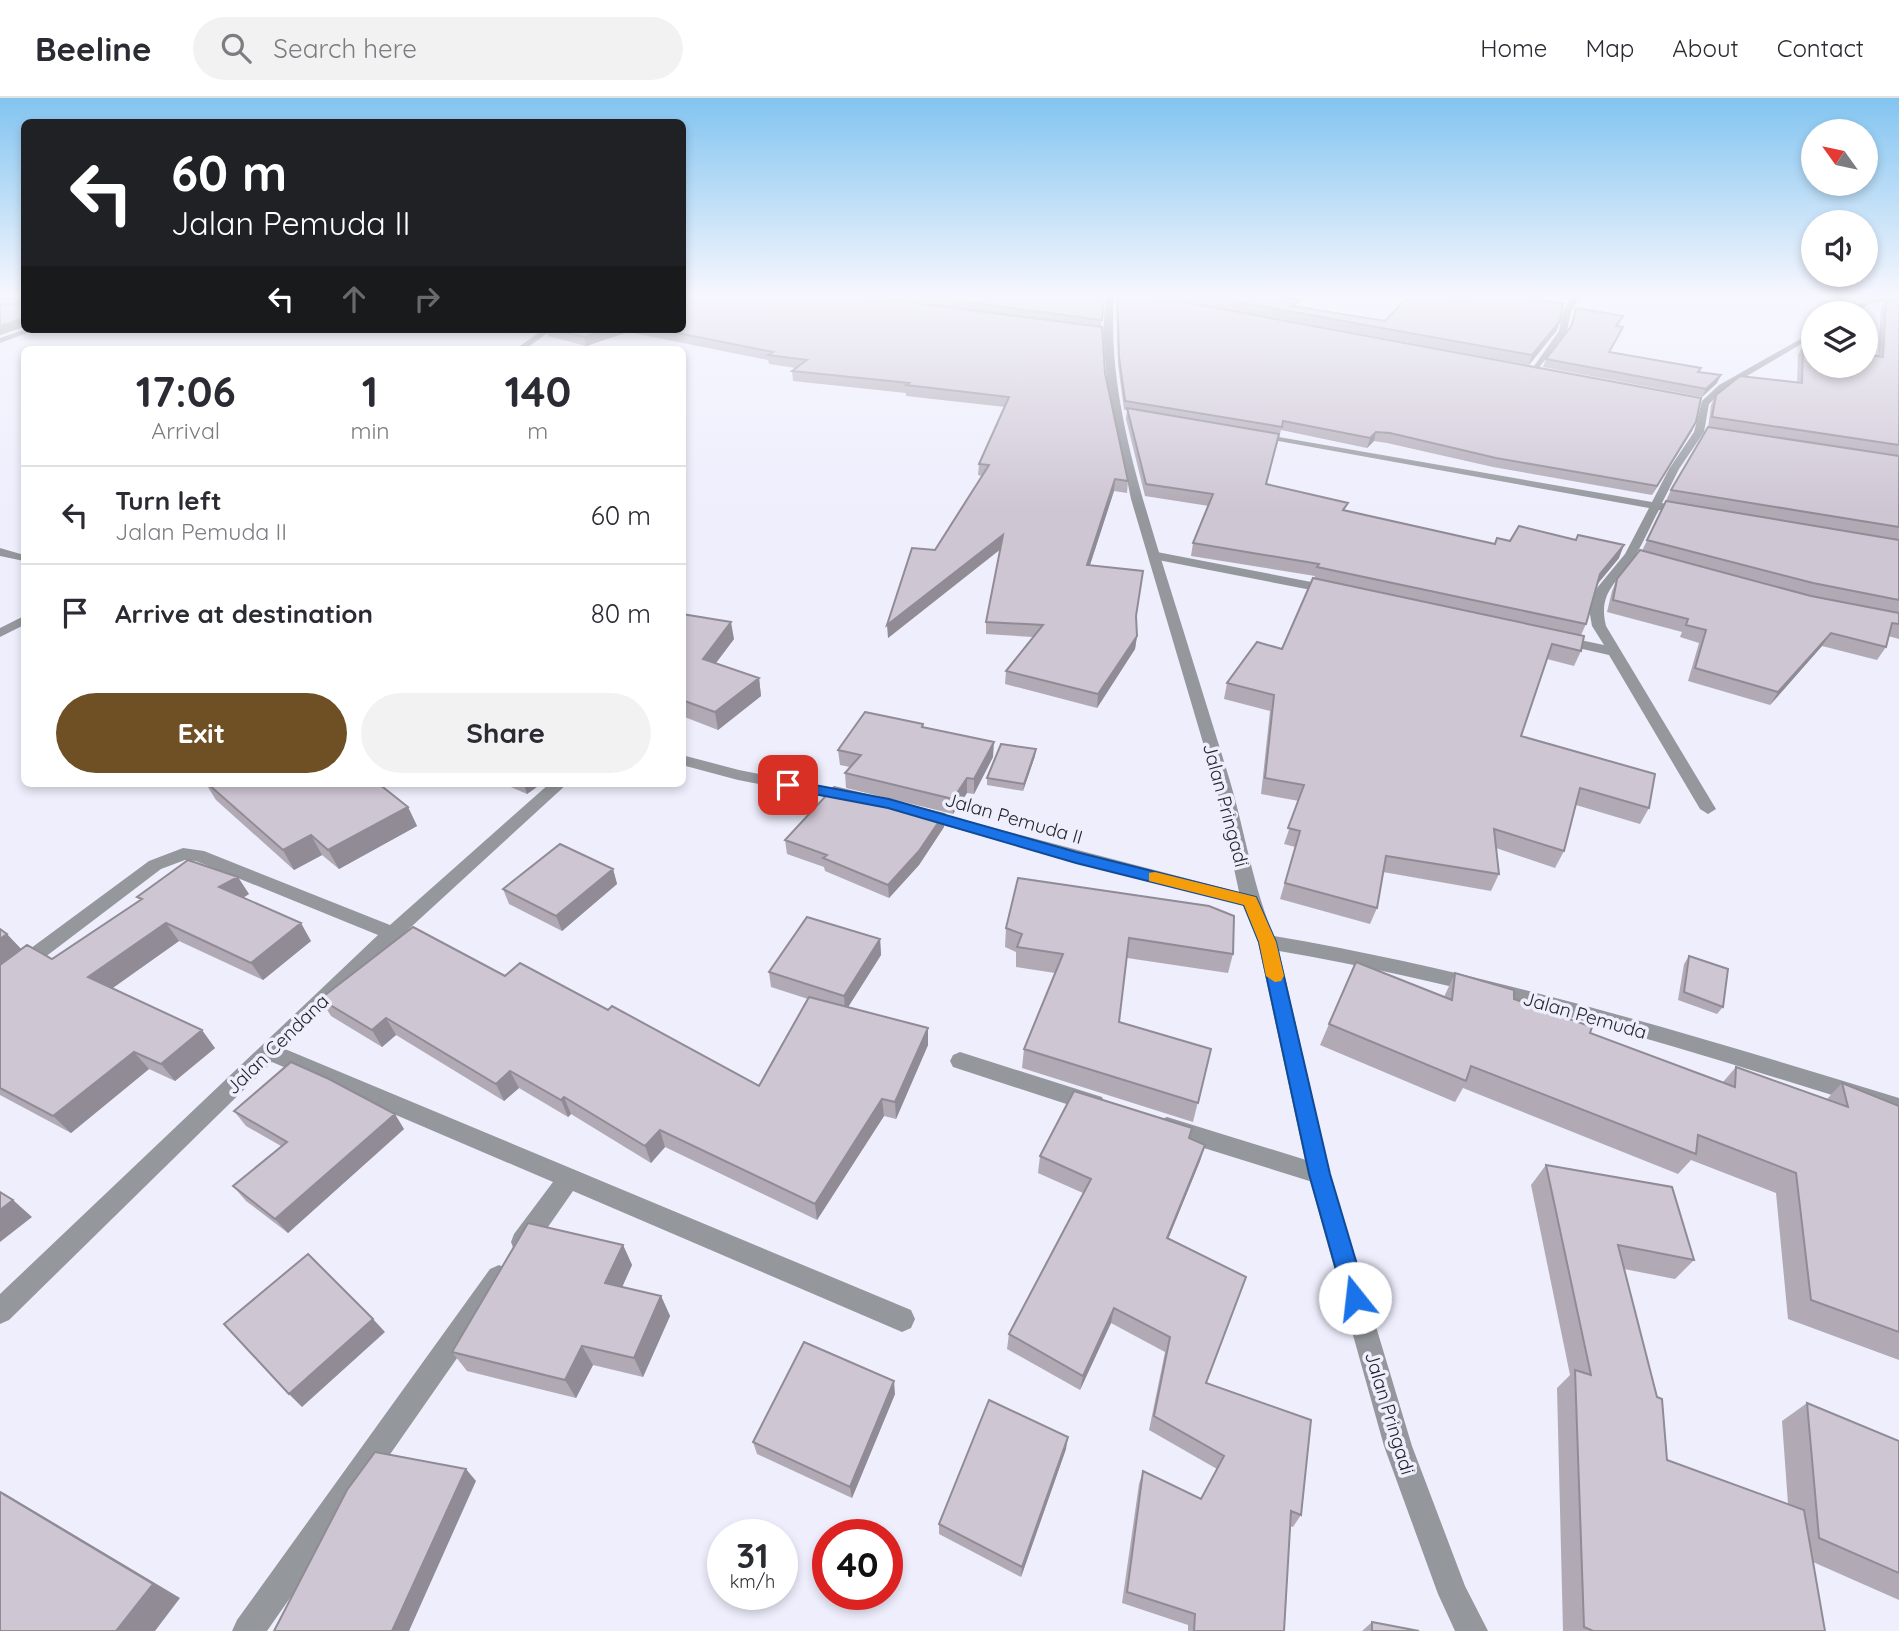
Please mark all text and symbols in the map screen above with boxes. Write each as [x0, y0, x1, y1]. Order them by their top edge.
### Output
search box [193, 17, 683, 80]
text: Beeline [35, 28, 151, 69]
icon: search [217, 29, 255, 67]
text: Search here [273, 32, 417, 65]
text: Home [1480, 33, 1547, 63]
text: Map [1585, 33, 1634, 63]
text: About [1672, 33, 1739, 63]
text: Contact [1777, 33, 1864, 63]
north arrow [1801, 119, 1878, 196]
map controls [1801, 119, 1878, 378]
text: 60 m [171, 142, 287, 203]
icon: left [56, 147, 147, 238]
text: Jalan Pemuda II [171, 203, 410, 243]
button: sound [1801, 210, 1878, 287]
icon: left [262, 280, 300, 318]
icon: ahead [335, 280, 373, 318]
icon: right [408, 280, 446, 318]
button: layers [1801, 301, 1878, 378]
text: 17:06 [136, 365, 236, 418]
text: 1 [362, 365, 378, 418]
text: 140 [504, 365, 571, 418]
text: Arrival [151, 416, 220, 445]
text: min [350, 416, 390, 445]
text: m [527, 416, 548, 445]
text: Turn left [115, 484, 222, 517]
icon: left [56, 496, 94, 534]
text: 60 m [591, 499, 651, 532]
text: Jalan Pemuda II [115, 517, 287, 546]
icon: arrive [56, 594, 94, 632]
text: Arrive at destination [115, 597, 373, 630]
text: 80 m [591, 597, 651, 630]
button: Exit [56, 693, 347, 773]
button: Share [361, 693, 651, 773]
street label: Jalan Pringadi [1198, 741, 1254, 869]
pin [758, 755, 818, 815]
icon: arrive [769, 766, 807, 804]
street label: Jalan Pemuda II [942, 787, 1086, 849]
street label: Jalan Pemuda [1520, 986, 1650, 1044]
street label: Jalan Cendana [220, 989, 334, 1099]
position arrow [1318, 1261, 1392, 1335]
street label: Jalan Pringadi [1360, 1349, 1420, 1477]
speed limit sign: 40 [812, 1519, 903, 1610]
text: 31 [736, 1533, 769, 1577]
text: km/h [730, 1570, 775, 1593]

